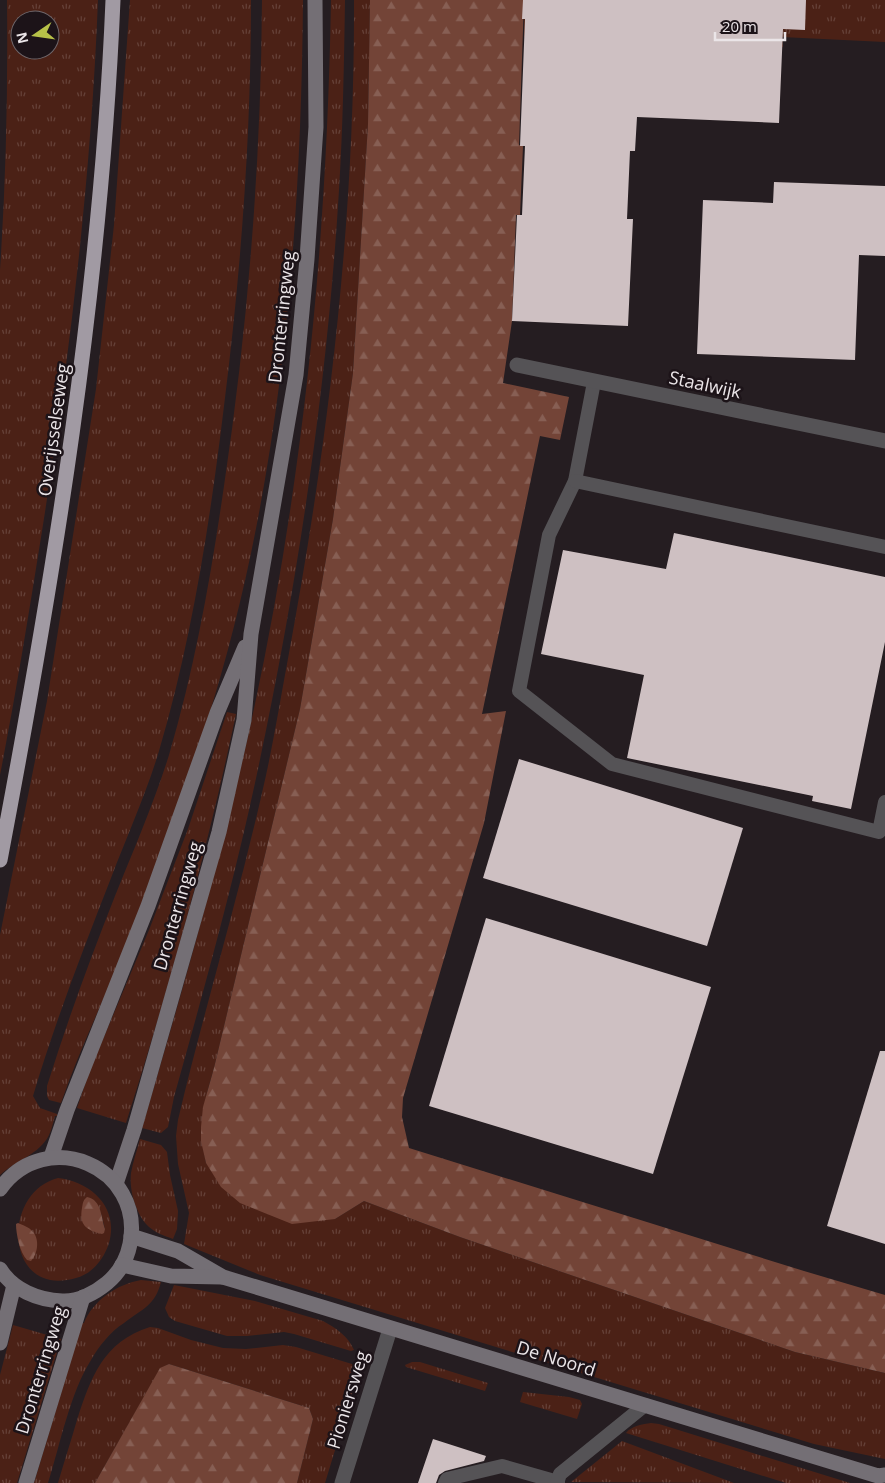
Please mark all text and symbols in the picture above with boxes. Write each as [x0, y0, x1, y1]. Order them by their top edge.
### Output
north arrow [10, 10, 60, 60]
scale bar [715, 10, 785, 42]
text: 20 m [722, 16, 757, 36]
text: N [11, 30, 32, 46]
street label: Dronterringweg [262, 249, 300, 384]
street label: Overijsselseweg [32, 362, 74, 498]
street label: Staalwijk [667, 365, 744, 403]
street label: Dronterringweg [147, 838, 207, 973]
street label: Dronterringweg [9, 1303, 71, 1437]
street label: De Noord [514, 1335, 599, 1381]
street label: Pioniersweg [321, 1347, 373, 1452]

